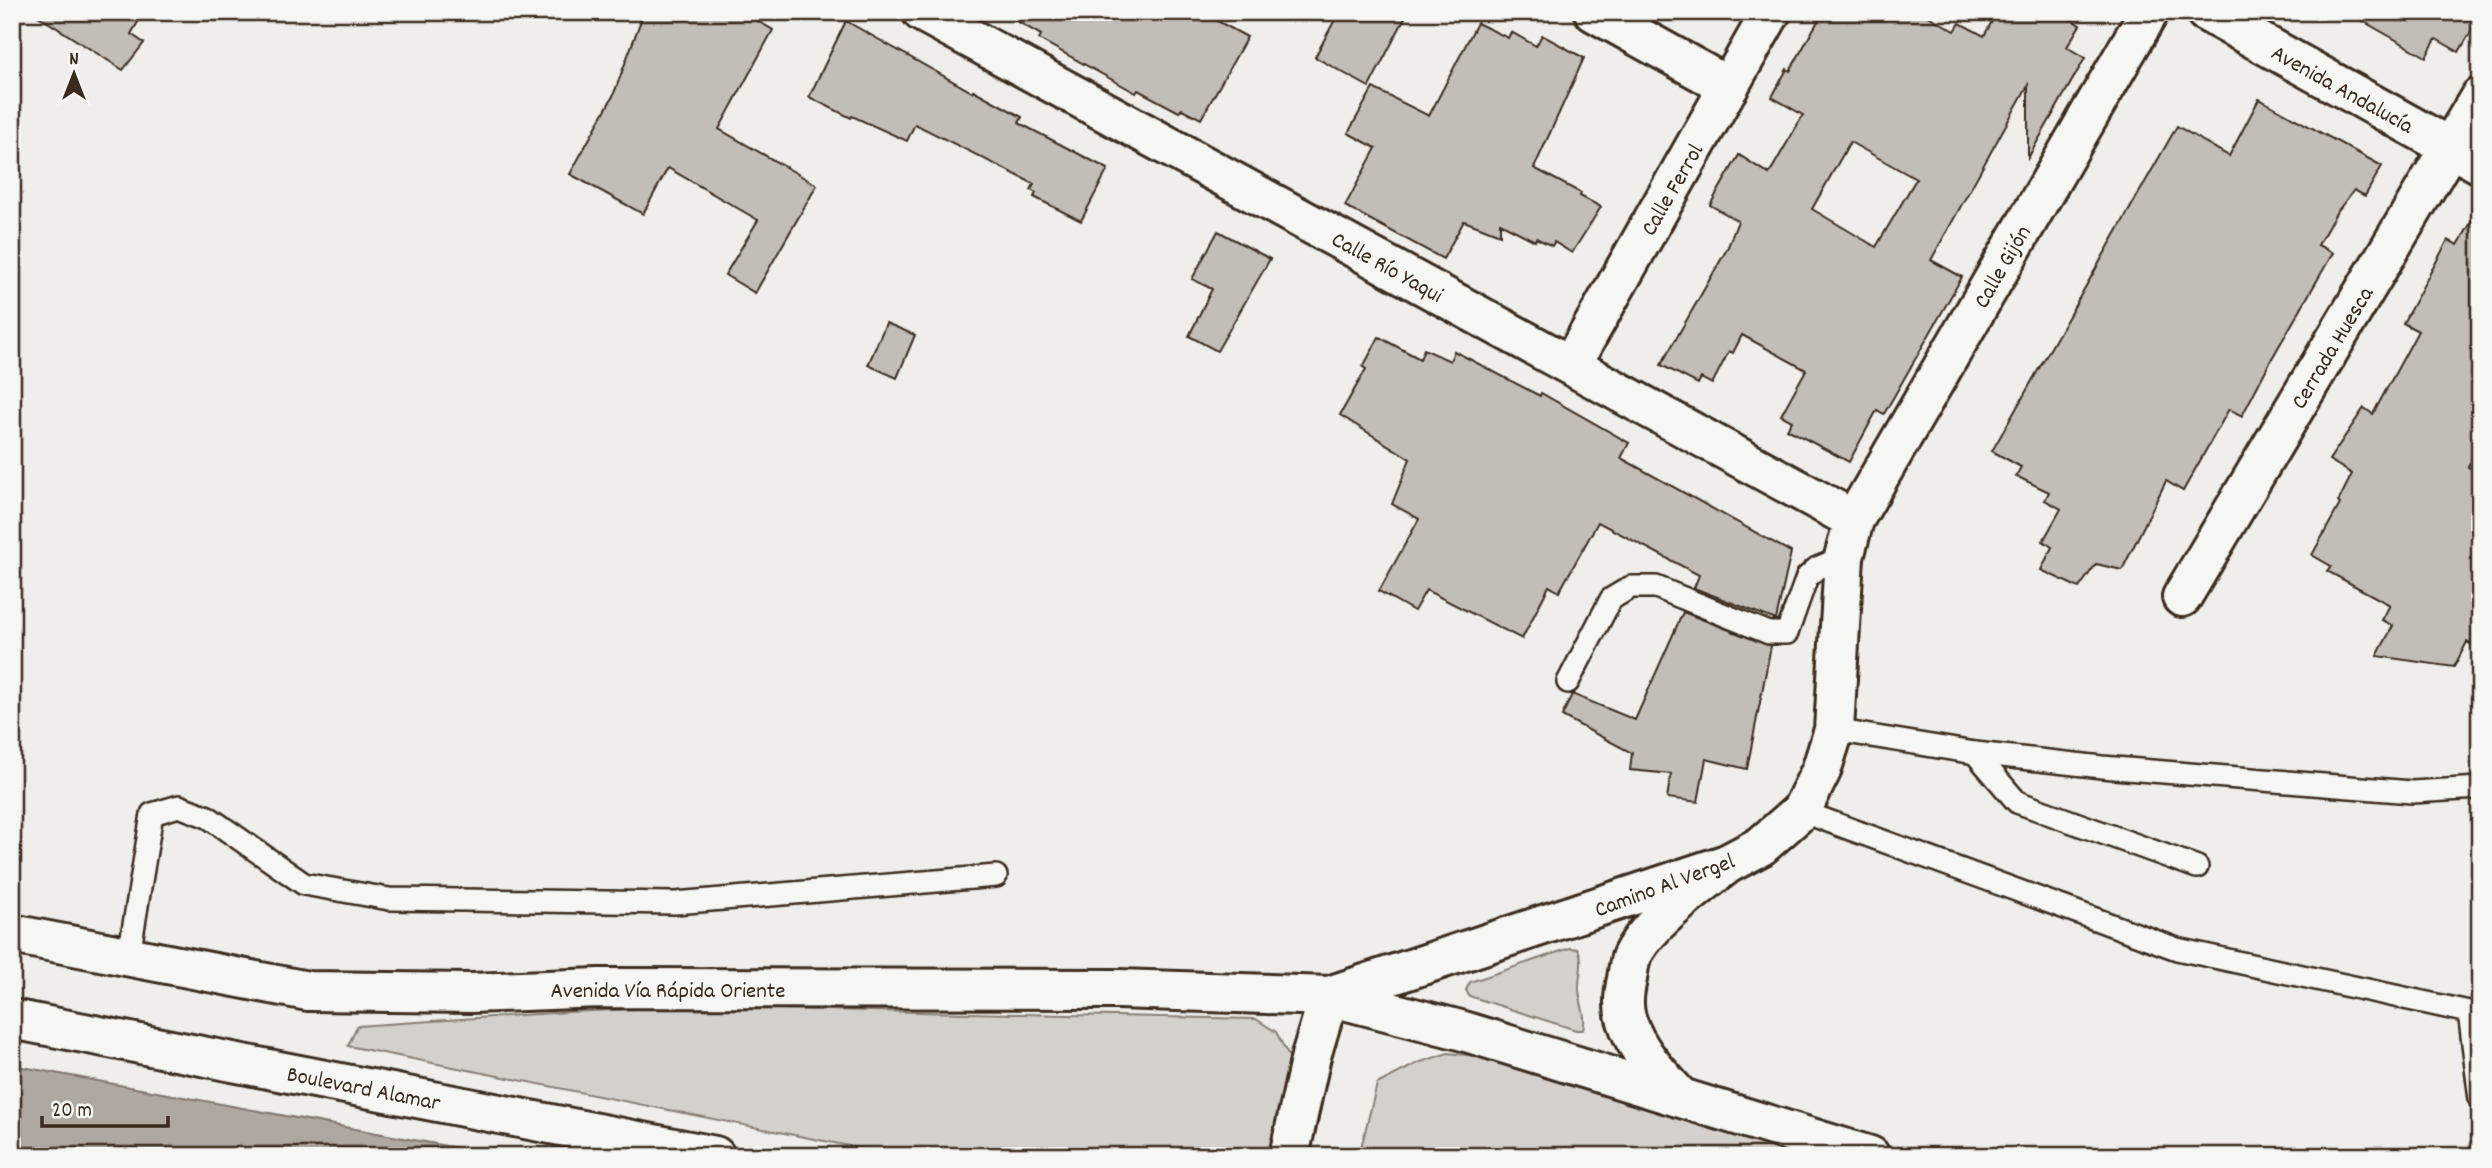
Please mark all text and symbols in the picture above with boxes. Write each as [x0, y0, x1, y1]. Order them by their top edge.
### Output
north arrow [38, 38, 108, 108]
street label: Avenida Andalucía [2264, 38, 2420, 144]
text: N [69, 47, 79, 74]
street label: Calle Ferrol [1634, 138, 1714, 243]
street label: Calle Gijón [1967, 220, 2041, 315]
street label: Calle Río Yaqui [1325, 225, 1448, 313]
street label: Cerrada Huesca [2284, 280, 2384, 416]
street label: Camino Al Vergel [1590, 846, 1740, 928]
street label: Avenida Vía Rápida Oriente [551, 976, 785, 1009]
street label: Boulevard Alamar [284, 1059, 443, 1122]
scale bar [42, 1084, 168, 1128]
text: 20 m [52, 1097, 92, 1127]

